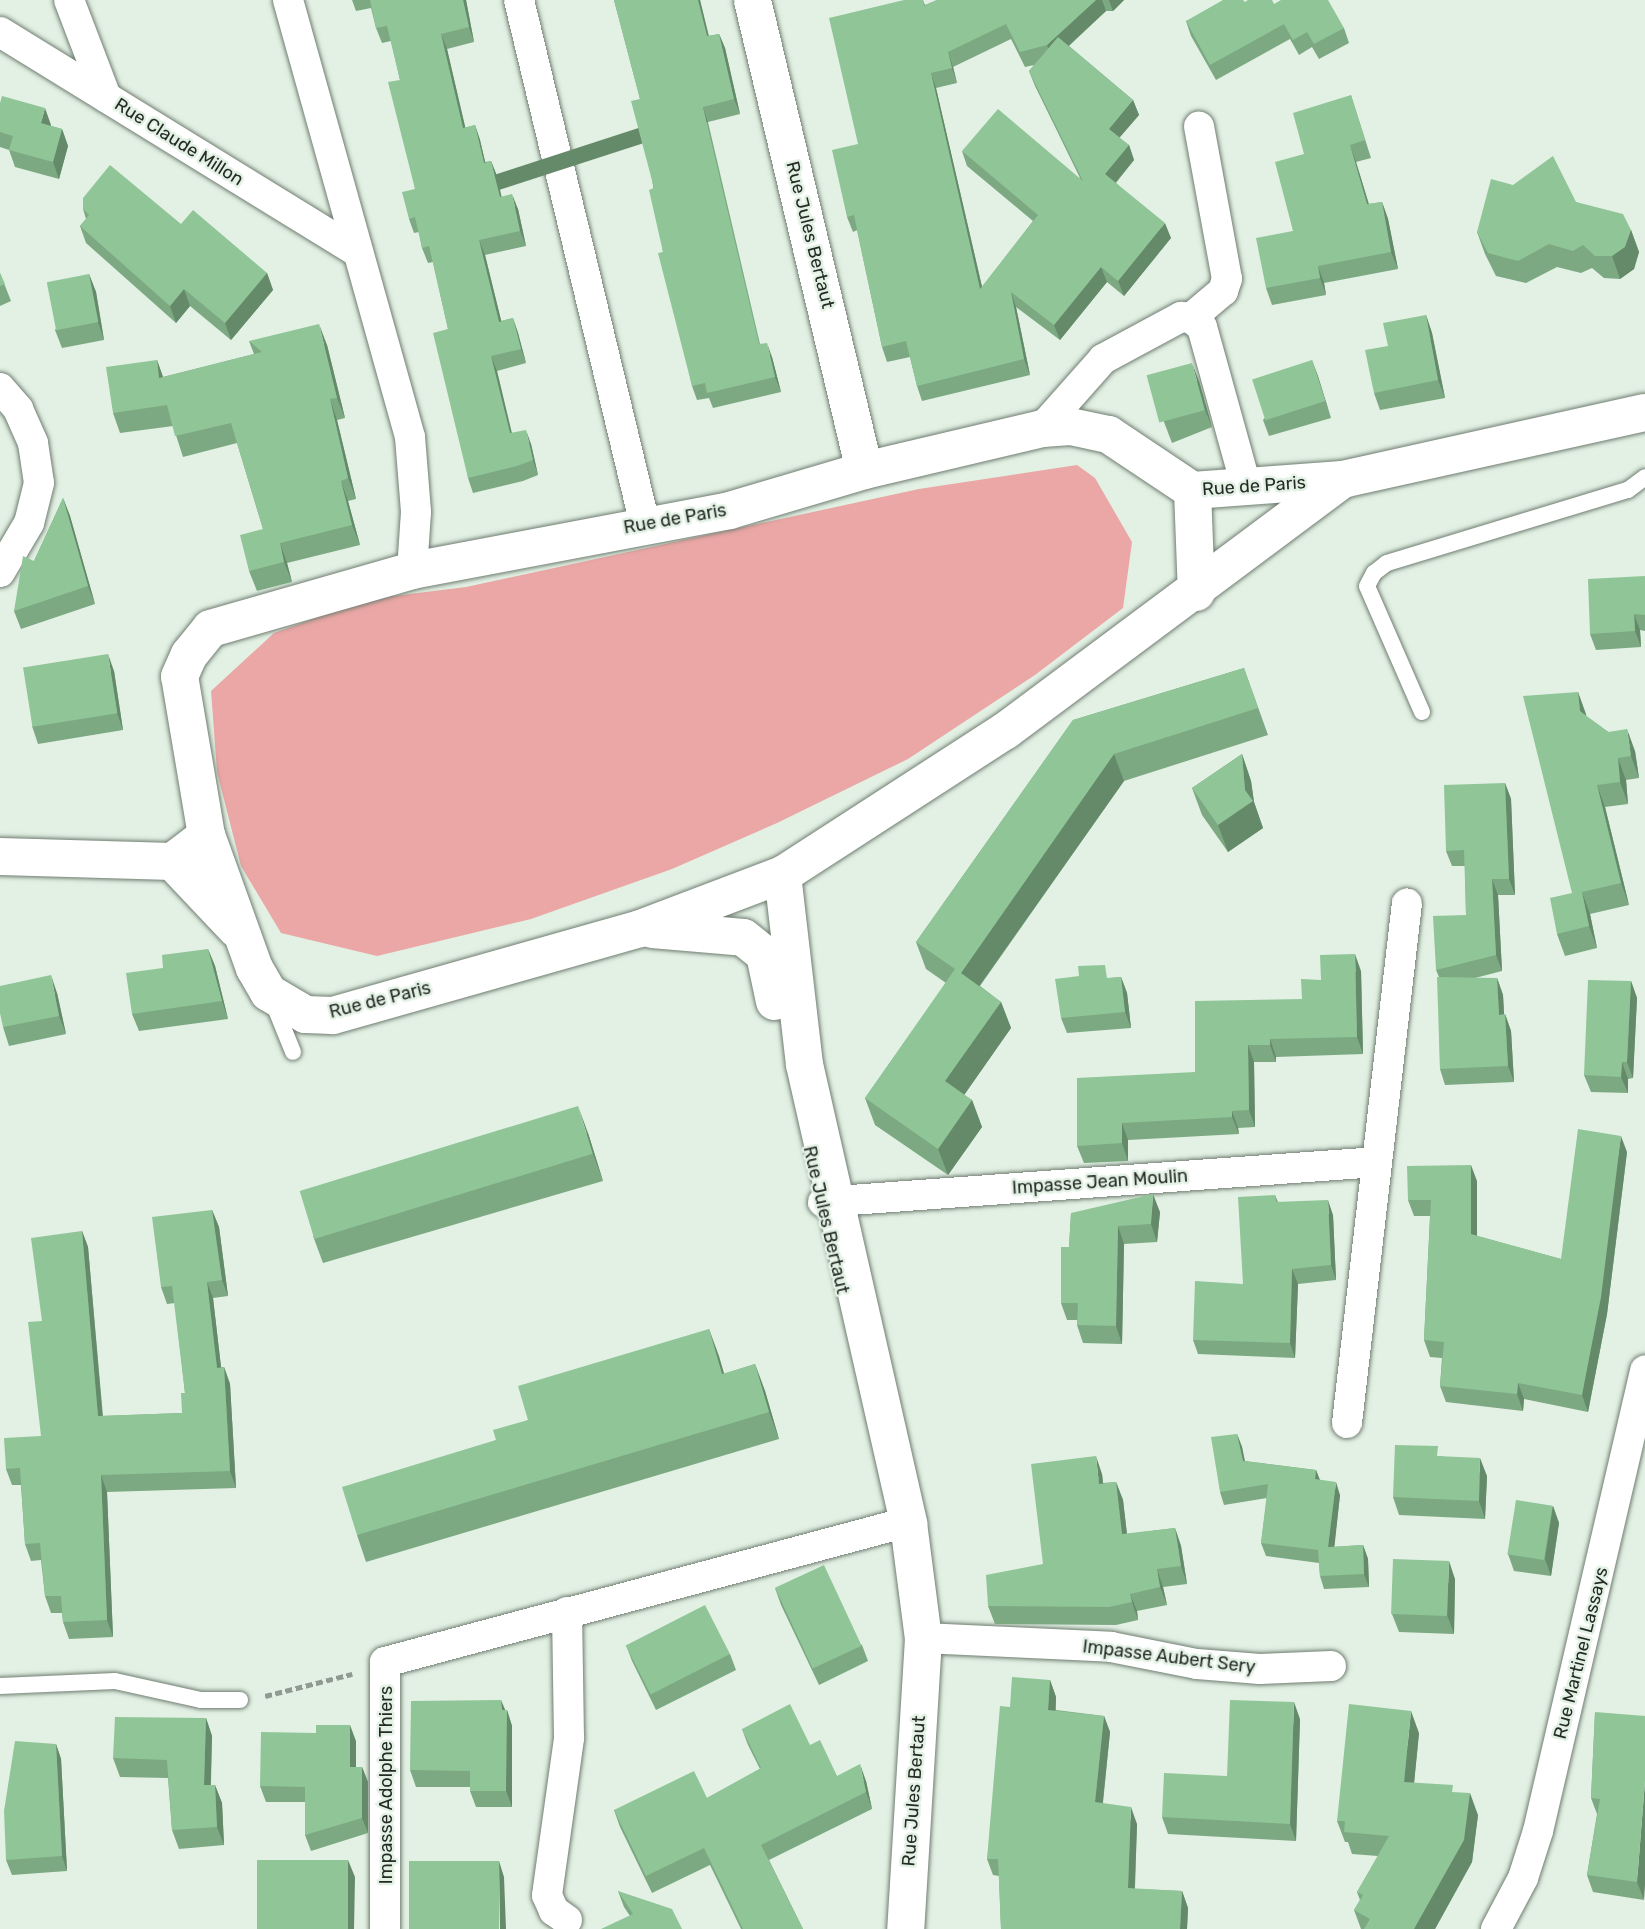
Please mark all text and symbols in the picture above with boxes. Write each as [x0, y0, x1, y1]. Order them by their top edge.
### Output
street label: Rue Claude Millon [110, 94, 248, 190]
street label: Rue Jules Bertaut [781, 159, 839, 311]
street label: Rue de Paris [1201, 472, 1307, 500]
street label: Rue de Paris [622, 499, 728, 539]
street label: Rue de Paris [327, 977, 433, 1023]
street label: Rue Jules Bertaut [798, 1144, 854, 1296]
street label: Impasse Jean Moulin [1011, 1165, 1189, 1199]
street label: Rue Martinel Lassays [1549, 1565, 1613, 1741]
street label: Impasse Aubert Sery [1081, 1636, 1257, 1678]
street label: Impasse Adolphe Thiers [375, 1685, 397, 1885]
street label: Rue Jules Bertaut [898, 1715, 930, 1867]

